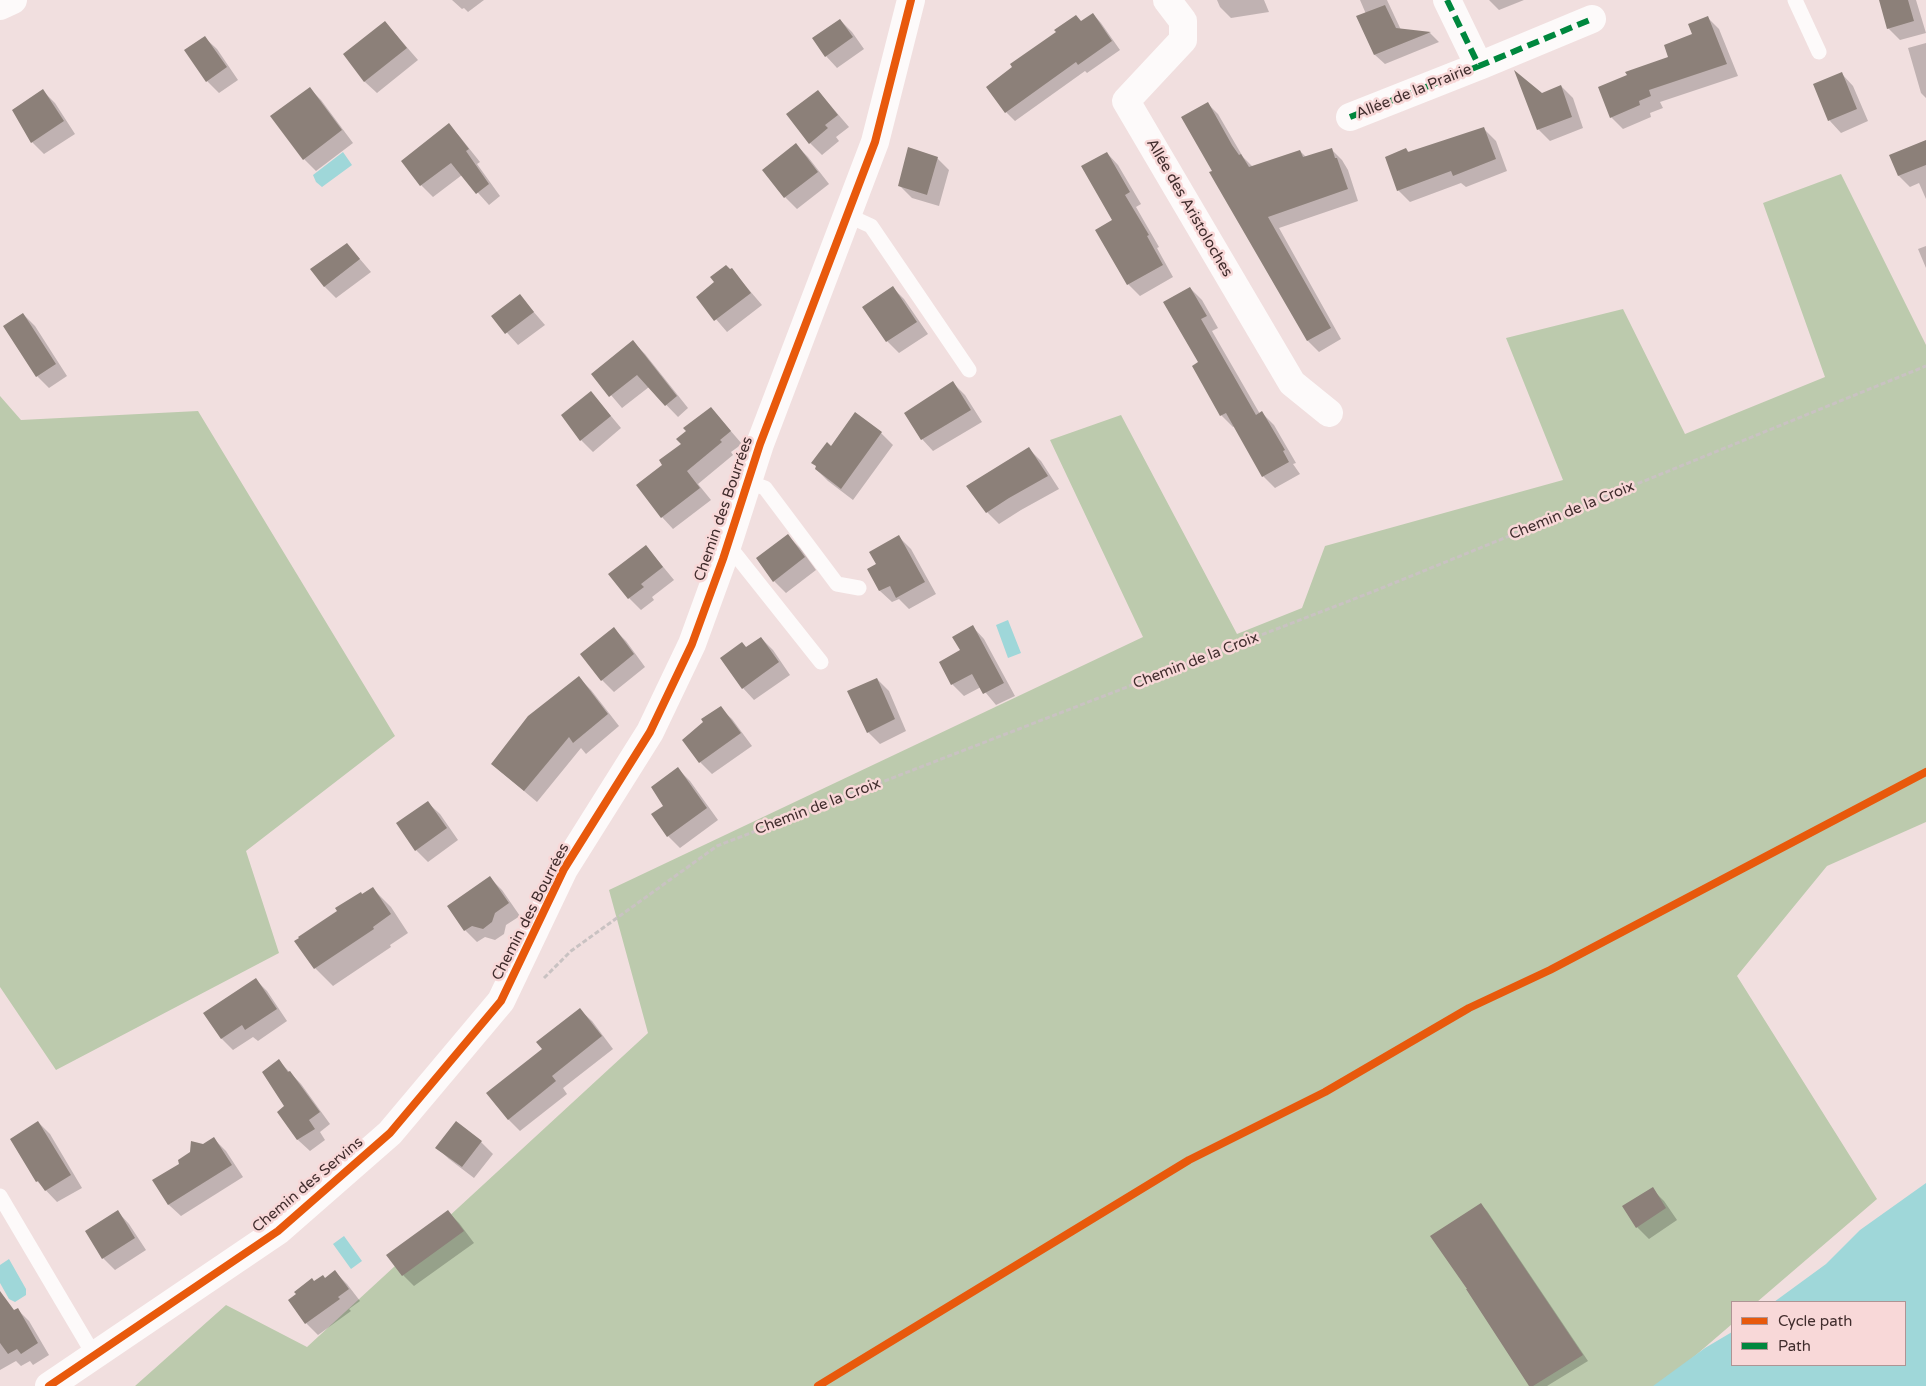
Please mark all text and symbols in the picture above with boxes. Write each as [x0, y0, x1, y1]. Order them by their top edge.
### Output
street label: Allée de la Prairie [1354, 61, 1474, 123]
street label: Allée des Aristoloches [1142, 136, 1236, 280]
street label: Chemin des Bourrées [691, 434, 757, 584]
street label: Chemin de la Croix [1507, 478, 1637, 544]
street label: Chemin de la Croix [1131, 629, 1261, 693]
street label: Chemin de la Croix [753, 775, 883, 839]
street label: Chemin des Bourrées [489, 840, 573, 984]
street label: Chemin des Servins [249, 1133, 367, 1237]
legend [1731, 1301, 1906, 1366]
text: Cycle path [1778, 1312, 1852, 1330]
text: Path [1778, 1337, 1811, 1355]

